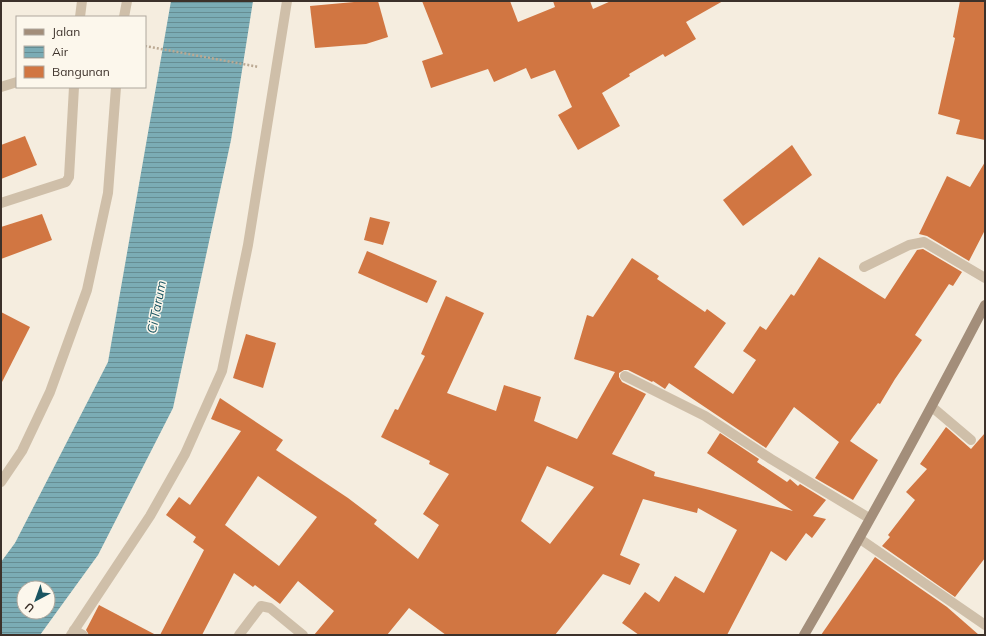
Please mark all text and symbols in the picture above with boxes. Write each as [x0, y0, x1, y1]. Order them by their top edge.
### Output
legend [16, 16, 146, 88]
text: Jalan [52, 24, 80, 39]
text: Air [52, 44, 69, 59]
text: Bangunan [52, 64, 110, 79]
water label: Ci Tarum [143, 279, 169, 335]
north arrow [16, 580, 56, 620]
text: U [22, 600, 37, 616]

